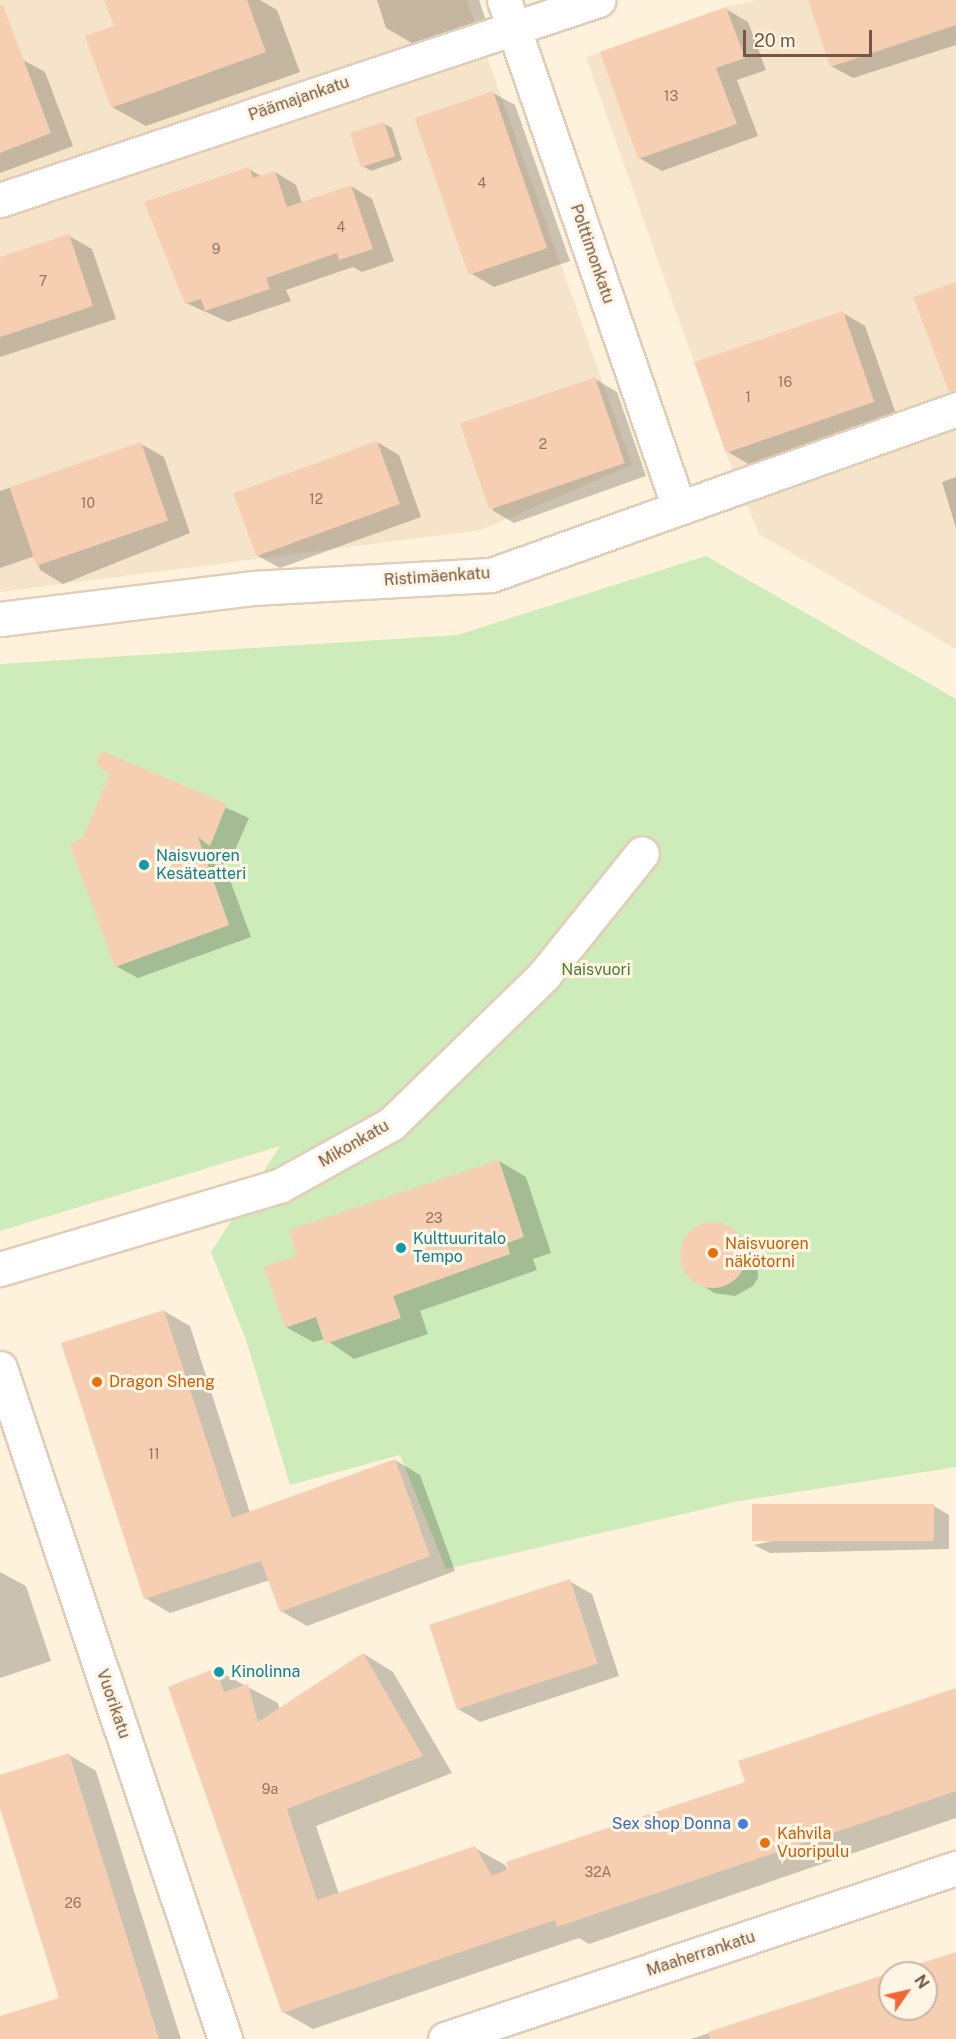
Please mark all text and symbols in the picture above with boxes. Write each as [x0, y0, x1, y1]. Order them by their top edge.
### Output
scale bar [746, 18, 875, 56]
text: 20 m [754, 30, 796, 51]
street label: Päämajankatu [246, 73, 352, 125]
house number: 13 [664, 88, 678, 104]
house number: 4 [478, 175, 486, 191]
street label: Polttimonkatu [566, 202, 618, 306]
house number: 4 [337, 219, 345, 235]
house number: 9 [212, 241, 220, 257]
house number: 7 [39, 273, 47, 289]
house number: 16 [778, 374, 792, 390]
house number: 1 [745, 389, 751, 405]
house number: 2 [539, 436, 547, 452]
house number: 12 [309, 491, 323, 507]
house number: 10 [81, 495, 95, 511]
street label: Ristimäenkatu [383, 564, 491, 590]
place label: Naisvuoren Kesäteatteri [156, 846, 246, 884]
marker: Naisvuoren Kesäteatteri [137, 858, 151, 872]
park label: Naisvuori [561, 960, 631, 980]
street label: Mikonkatu [316, 1116, 392, 1172]
house number: 23 [425, 1210, 443, 1226]
place label: Kulttuuritalo Tempo [413, 1229, 506, 1267]
place label: Naisvuoren näkötorni [725, 1234, 809, 1272]
marker: Kulttuuritalo Tempo [394, 1241, 408, 1255]
marker: Naisvuoren näkötorni [706, 1246, 720, 1260]
place label: Dragon Sheng [109, 1372, 215, 1392]
marker: Dragon Sheng [90, 1375, 104, 1389]
house number: 11 [148, 1446, 160, 1462]
place label: Kinolinna [231, 1662, 300, 1682]
marker: Kinolinna [212, 1665, 226, 1679]
street label: Vuorikatu [92, 1667, 134, 1741]
house number: 9a [262, 1781, 278, 1797]
place label: Sex shop Donna [612, 1814, 731, 1834]
marker: Sex shop Donna [736, 1817, 750, 1831]
place label: Kahvila Vuoripulu [777, 1824, 849, 1862]
marker: Kahvila Vuoripulu [758, 1836, 772, 1850]
house number: 32A [584, 1864, 612, 1880]
house number: 26 [64, 1895, 82, 1911]
street label: Maaherrankatu [644, 1927, 758, 1981]
north arrow [878, 1961, 938, 2021]
text: N [910, 1971, 933, 1992]

